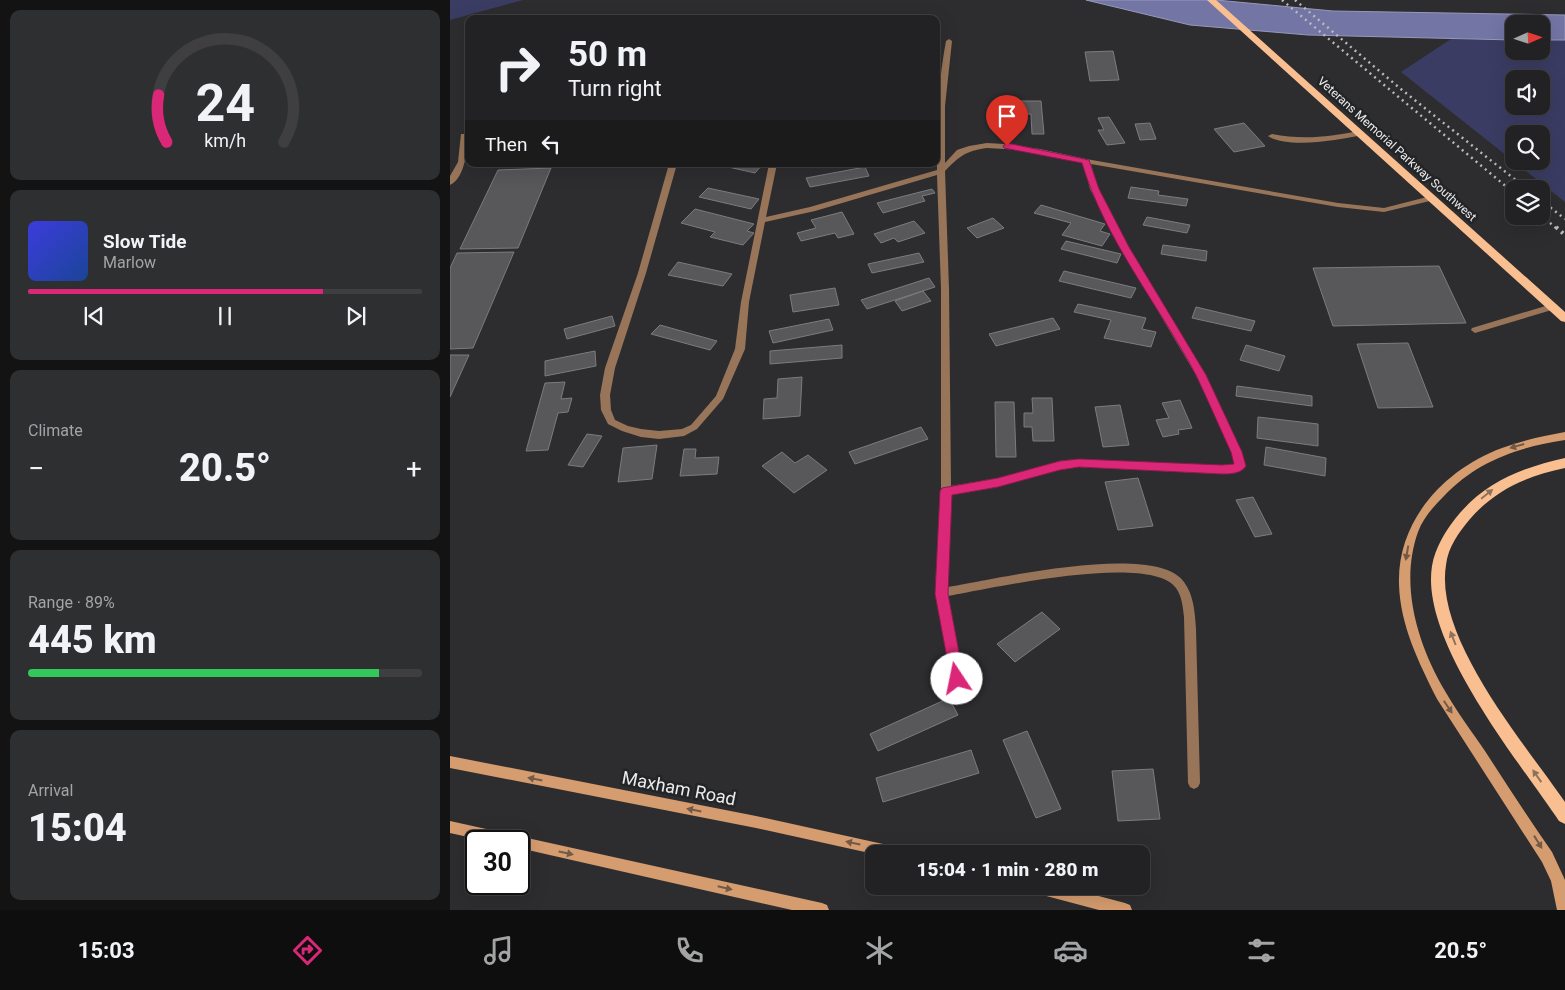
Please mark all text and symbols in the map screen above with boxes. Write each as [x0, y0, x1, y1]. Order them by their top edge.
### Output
north arrow [1505, 15, 1550, 60]
map controls [1505, 15, 1550, 225]
text: 50 m [568, 34, 647, 75]
icon: right [485, 35, 550, 100]
button: sound [1505, 70, 1550, 115]
text: 24 [195, 73, 255, 134]
street label: Veterans Memorial Parkway Southwest [1315, 74, 1479, 224]
text: Turn right [568, 76, 662, 101]
pin [986, 95, 1028, 146]
icon: arrive [993, 102, 1021, 130]
button: search [1505, 125, 1550, 170]
text: km/h [204, 130, 246, 151]
icon: left [537, 130, 565, 158]
text: Then [485, 133, 527, 156]
button: layers [1505, 180, 1550, 225]
text: Slow Tide [103, 230, 186, 253]
text: Marlow [103, 253, 156, 272]
icon: previous [80, 302, 108, 330]
icon: pause [211, 302, 239, 330]
icon: next [342, 302, 370, 330]
text: Climate [28, 421, 83, 440]
one-way arrow [1510, 442, 1525, 450]
text: 20.5° [179, 446, 271, 490]
text: − [28, 452, 44, 485]
text: + [406, 452, 422, 485]
one-way arrow [1480, 488, 1493, 499]
one-way arrow [1402, 546, 1410, 562]
text: Range · 89% [28, 593, 115, 612]
text: 445 km [28, 618, 157, 662]
one-way arrow [1448, 631, 1456, 645]
position arrow [930, 652, 982, 704]
one-way arrow [1443, 700, 1453, 713]
street label: Maxham Road [620, 767, 738, 809]
one-way arrow [1532, 769, 1542, 783]
one-way arrow [526, 774, 542, 782]
text: Arrival [28, 781, 73, 800]
text: 15:04 [28, 806, 127, 850]
one-way arrow [687, 806, 702, 814]
speed limit sign: 30 [465, 830, 530, 895]
one-way arrow [1533, 836, 1542, 849]
one-way arrow [846, 839, 861, 847]
one-way arrow [559, 849, 574, 857]
text: 15:04 · 1 min · 280 m [916, 858, 1099, 881]
one-way arrow [717, 884, 733, 892]
icon: directions [290, 933, 325, 968]
icon: music [481, 933, 516, 968]
icon: phone [672, 933, 707, 968]
icon: climate [862, 933, 897, 968]
icon: car [1053, 933, 1088, 968]
icon: filters [1244, 933, 1279, 968]
text: 15:03 [78, 938, 135, 963]
text: 20.5° [1434, 938, 1487, 963]

